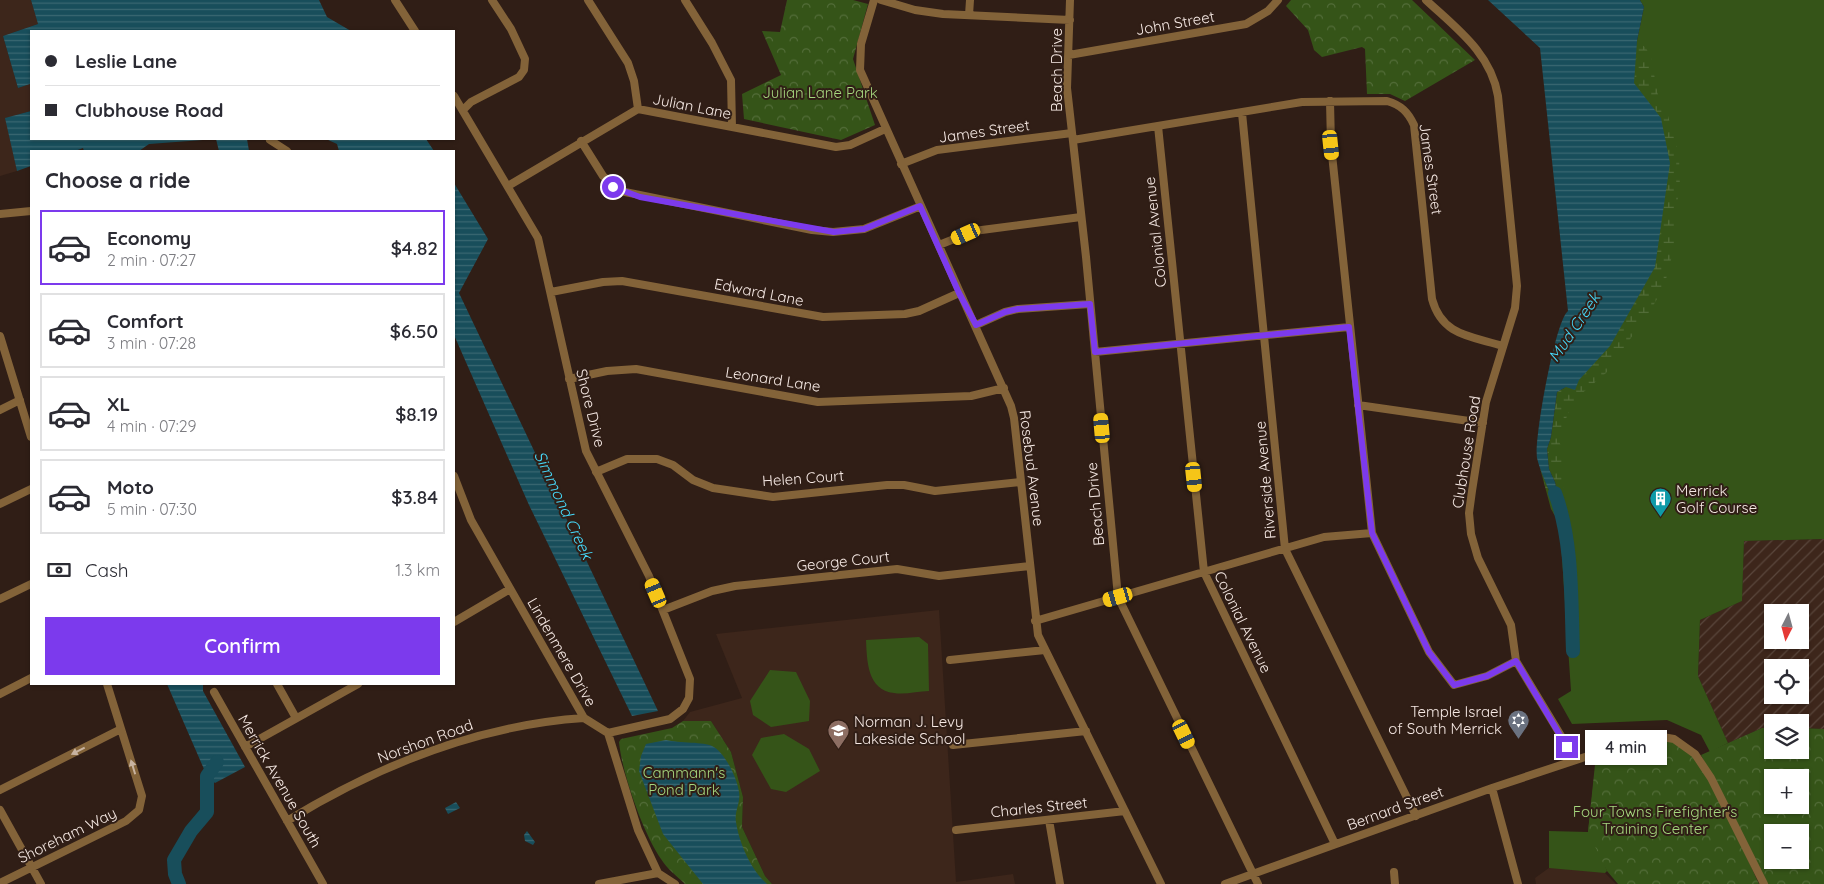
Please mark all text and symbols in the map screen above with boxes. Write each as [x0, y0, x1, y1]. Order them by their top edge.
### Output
street label: John Street [1134, 7, 1216, 39]
street label: Beach Drive [1047, 28, 1066, 112]
text: Leslie Lane [75, 49, 177, 73]
park label: Julian Lane Park [762, 83, 878, 102]
street label: Julian Lane [651, 89, 733, 123]
text: Clubhouse Road [75, 98, 224, 122]
street label: James Street [937, 115, 1031, 147]
street label: James Street [1415, 122, 1447, 216]
car [1321, 129, 1340, 161]
text: Choose a ride [45, 166, 190, 194]
route start [602, 176, 624, 198]
street label: Colonial Avenue [1140, 176, 1170, 288]
car [949, 221, 982, 247]
icon: car [47, 225, 92, 270]
text: Economy [107, 226, 191, 250]
text: $4.82 [391, 236, 438, 260]
text: 2 min · 07:27 [107, 250, 196, 270]
street label: Edward Lane [713, 274, 805, 310]
water label: Mud Creek [1544, 287, 1605, 365]
icon: car [47, 308, 92, 353]
text: Comfort [107, 309, 184, 333]
text: $6.50 [390, 319, 438, 343]
text: 3 min · 07:28 [107, 333, 196, 353]
street label: Leonard Lane [724, 362, 822, 396]
street label: Shore Drive [572, 367, 610, 449]
icon: car [47, 391, 92, 436]
text: XL [107, 392, 130, 416]
street label: Clubhouse Road [1448, 394, 1484, 510]
text: $8.19 [395, 402, 438, 426]
street label: Rosebud Avenue [1015, 409, 1049, 527]
car [1093, 412, 1110, 444]
text: 4 min · 07:29 [107, 416, 197, 436]
street label: Riverside Avenue [1250, 420, 1280, 540]
water label: Simmond Creek [530, 448, 598, 564]
street label: Beach Drive [1082, 461, 1108, 547]
car [1184, 461, 1203, 493]
street label: Helen Court [761, 466, 845, 490]
icon: car [47, 474, 92, 519]
text: Moto [107, 475, 154, 499]
place label: Merrick Golf Course [1676, 481, 1757, 517]
text: $3.84 [391, 485, 438, 509]
building icon: Merrick Golf Course [1648, 487, 1672, 518]
text: 5 min · 07:30 [107, 499, 197, 519]
street label: George Court [796, 547, 890, 575]
icon: cash [45, 556, 73, 584]
text: Cash [85, 558, 129, 582]
text: 1.3 km [395, 560, 440, 580]
street label: Colonial Avenue [1210, 568, 1276, 676]
car [643, 576, 668, 610]
car [1101, 586, 1134, 608]
street label: Lindenmere Drive [523, 594, 601, 710]
north arrow [1764, 604, 1809, 649]
map controls [1764, 604, 1809, 869]
button: Confirm [45, 617, 440, 675]
button: locate [1764, 659, 1809, 704]
place label: Temple Israel of South Merrick [1388, 702, 1502, 738]
synagogue icon: Temple Israel of South Merrick [1506, 708, 1530, 739]
street label: Merrick Avenue South [234, 711, 326, 851]
place label: Norman J. Levy Lakeside School [854, 712, 965, 748]
button: layers [1764, 714, 1809, 759]
street label: Norshon Road [375, 715, 475, 767]
car [1170, 717, 1197, 751]
school or university icon: Norman J. Levy Lakeside School [826, 718, 850, 749]
callout: 4 min [1584, 730, 1667, 764]
route end [1556, 736, 1578, 758]
text: 4 min [1605, 737, 1647, 757]
one-way arrow [70, 746, 85, 755]
one-way arrow [129, 760, 136, 775]
park label: Cammann's Pond Park [643, 763, 725, 799]
button: + [1764, 769, 1809, 814]
street label: Bernard Street [1344, 782, 1446, 834]
street label: Charles Street [990, 792, 1088, 822]
park label: Four Towns Firefighter's Training Center [1573, 802, 1737, 838]
street label: Shoreham Way [15, 803, 119, 867]
button: − [1764, 824, 1809, 869]

